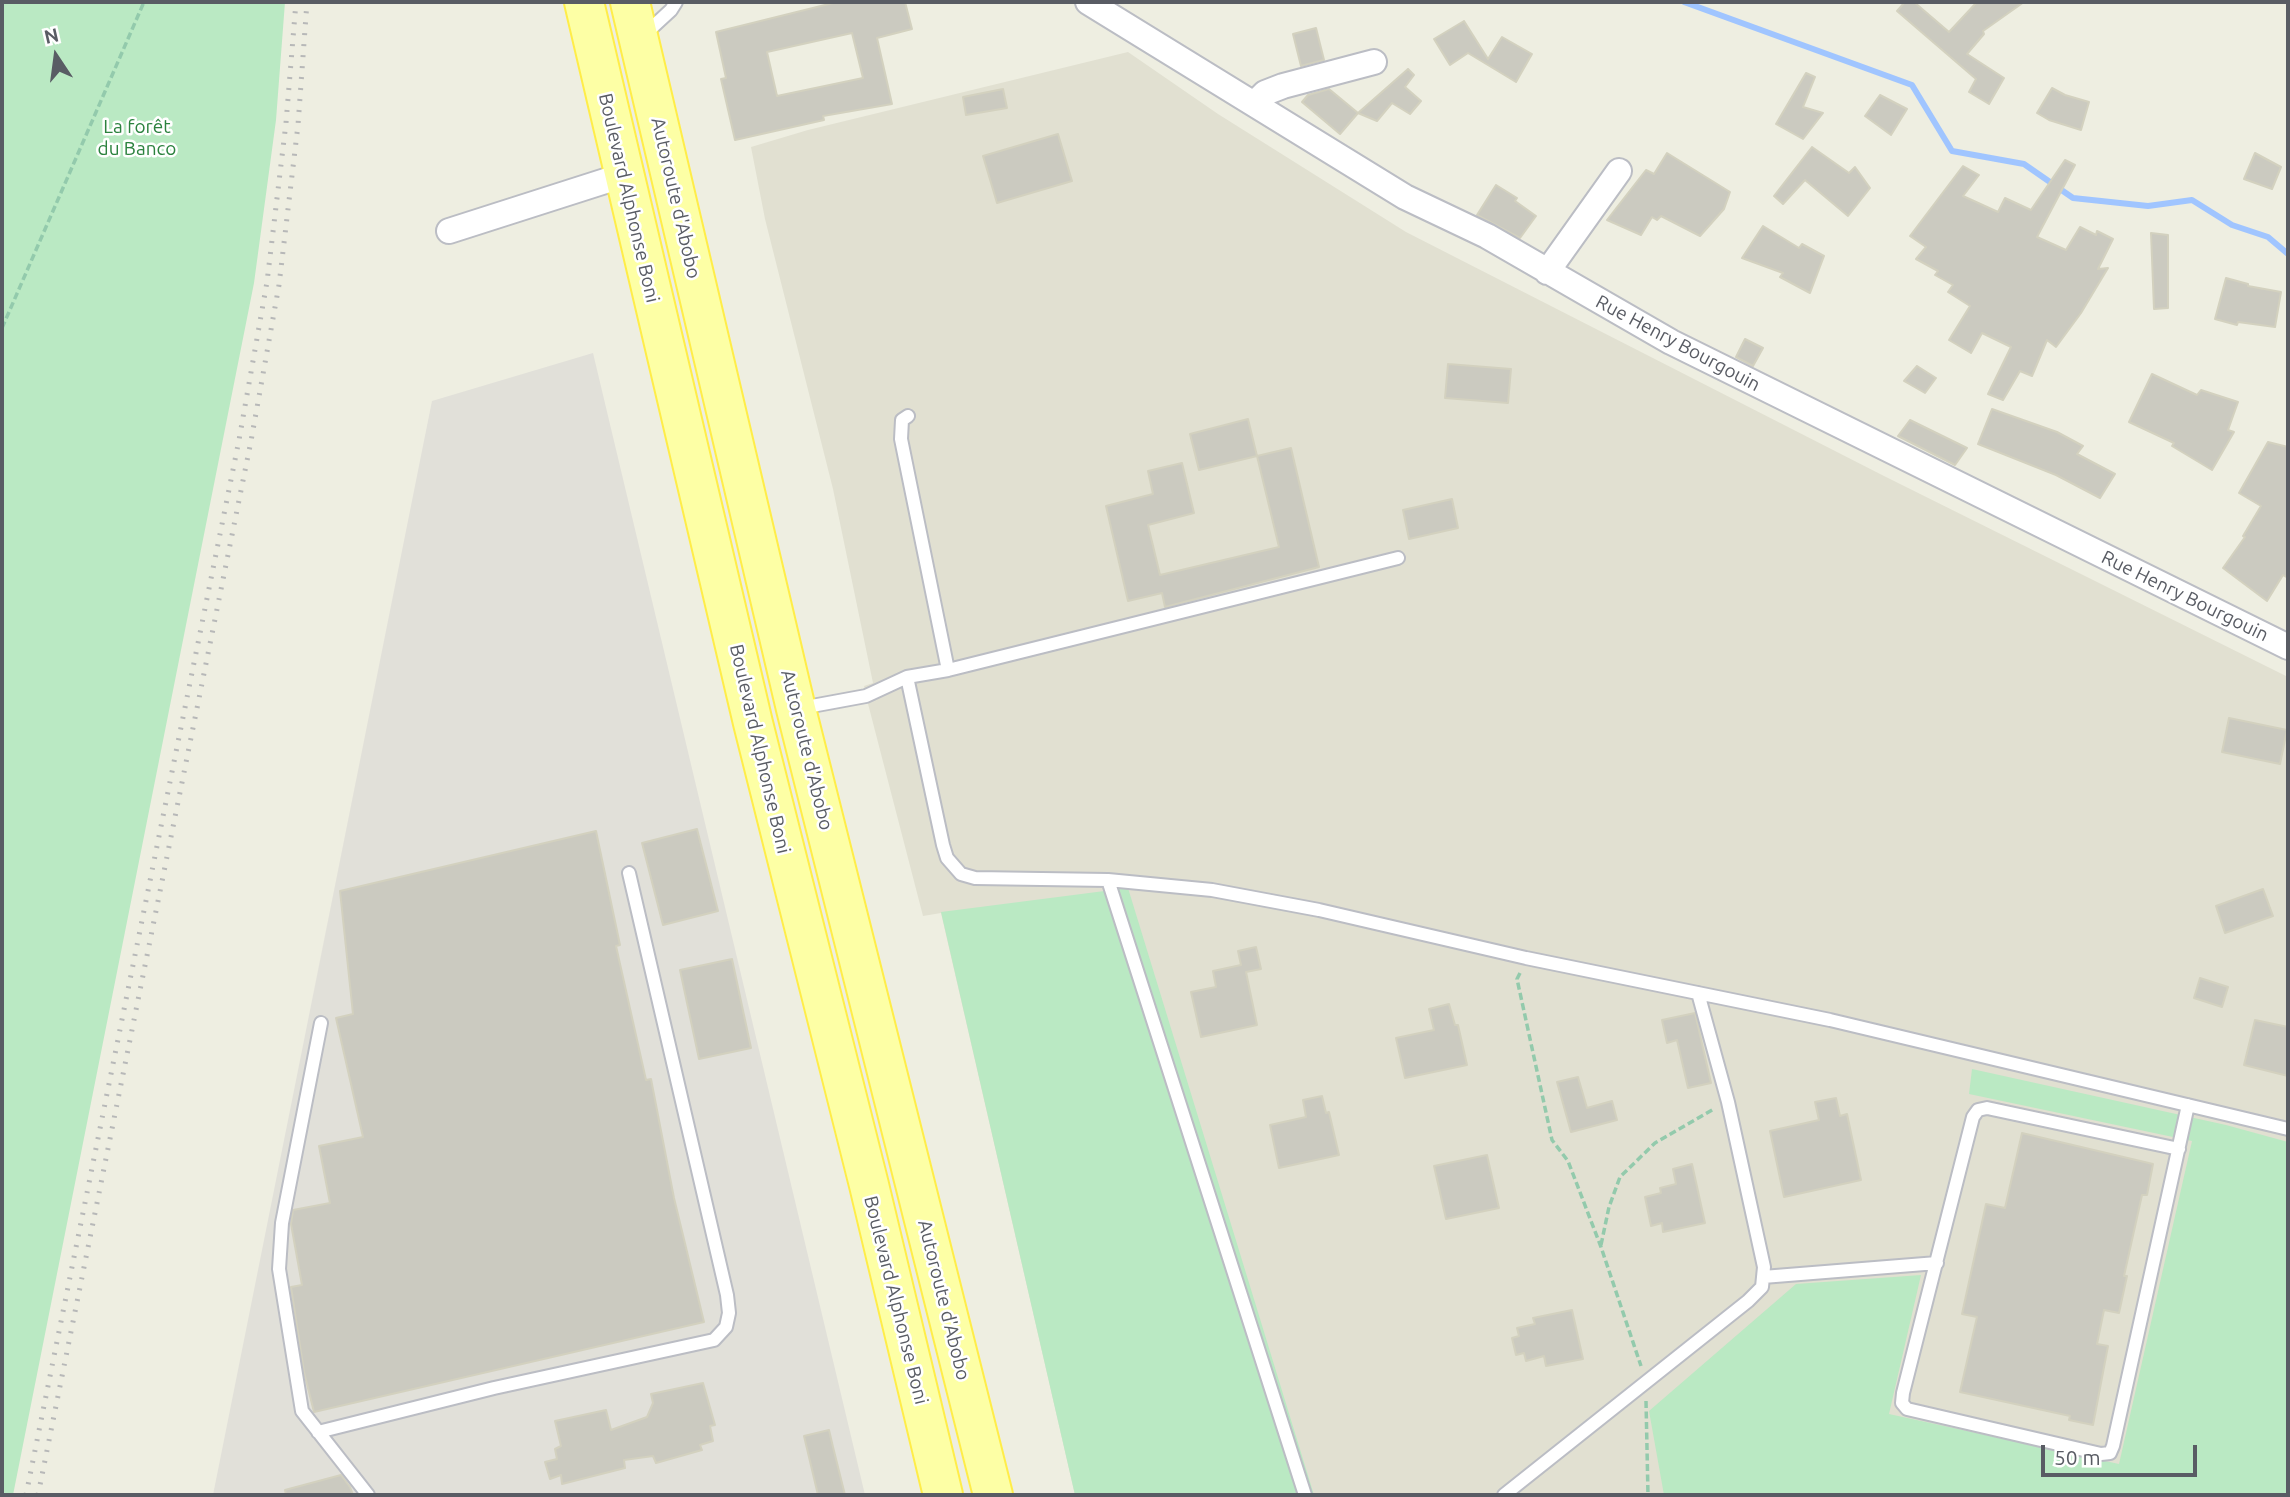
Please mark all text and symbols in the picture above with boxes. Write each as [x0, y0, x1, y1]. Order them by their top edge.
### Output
north arrow [21, 21, 91, 91]
text: N [42, 23, 61, 48]
street label: Boulevard Alphonse Boni [594, 91, 664, 305]
street label: Autoroute d'Abobo [646, 115, 706, 281]
park label: La forêt du Banco [98, 116, 176, 160]
street label: Rue Henry Bourgouin [1592, 290, 1764, 396]
street label: Rue Henry Bourgouin [2098, 546, 2272, 646]
street label: Boulevard Alphonse Boni [725, 642, 795, 856]
street label: Autoroute d'Abobo [776, 667, 838, 833]
street label: Boulevard Alphonse Boni [859, 1193, 933, 1407]
street label: Autoroute d'Abobo [913, 1217, 975, 1383]
scale bar [2045, 1430, 2201, 1474]
text: 50 m [2054, 1445, 2101, 1469]

